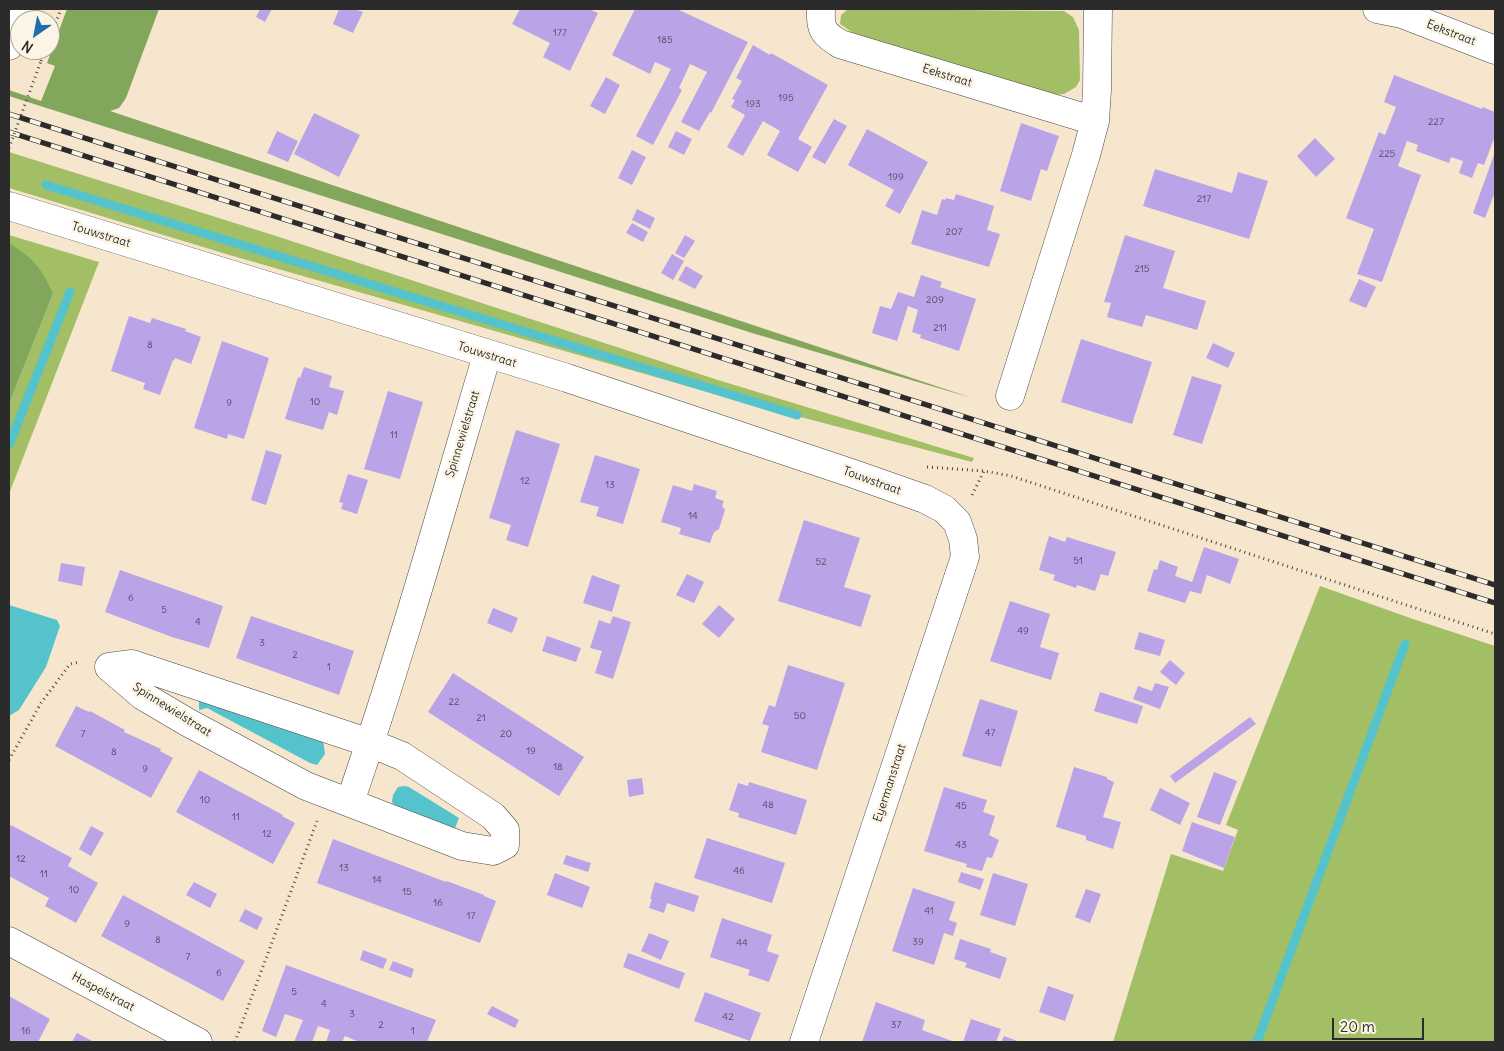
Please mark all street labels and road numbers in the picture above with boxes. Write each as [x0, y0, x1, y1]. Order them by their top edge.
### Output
street label: Eekstraat [1425, 17, 1477, 49]
street label: Eekstraat [920, 62, 974, 90]
street label: Touwstraat [70, 219, 132, 251]
street label: Touwstraat [456, 339, 518, 371]
street label: Spinnewielstraat [443, 389, 483, 479]
street label: Touwstraat [841, 464, 903, 498]
street label: Spinnewielstraat [130, 680, 214, 740]
street label: Eyermanstraat [871, 742, 909, 824]
street label: Haspelstraat [69, 969, 137, 1015]

